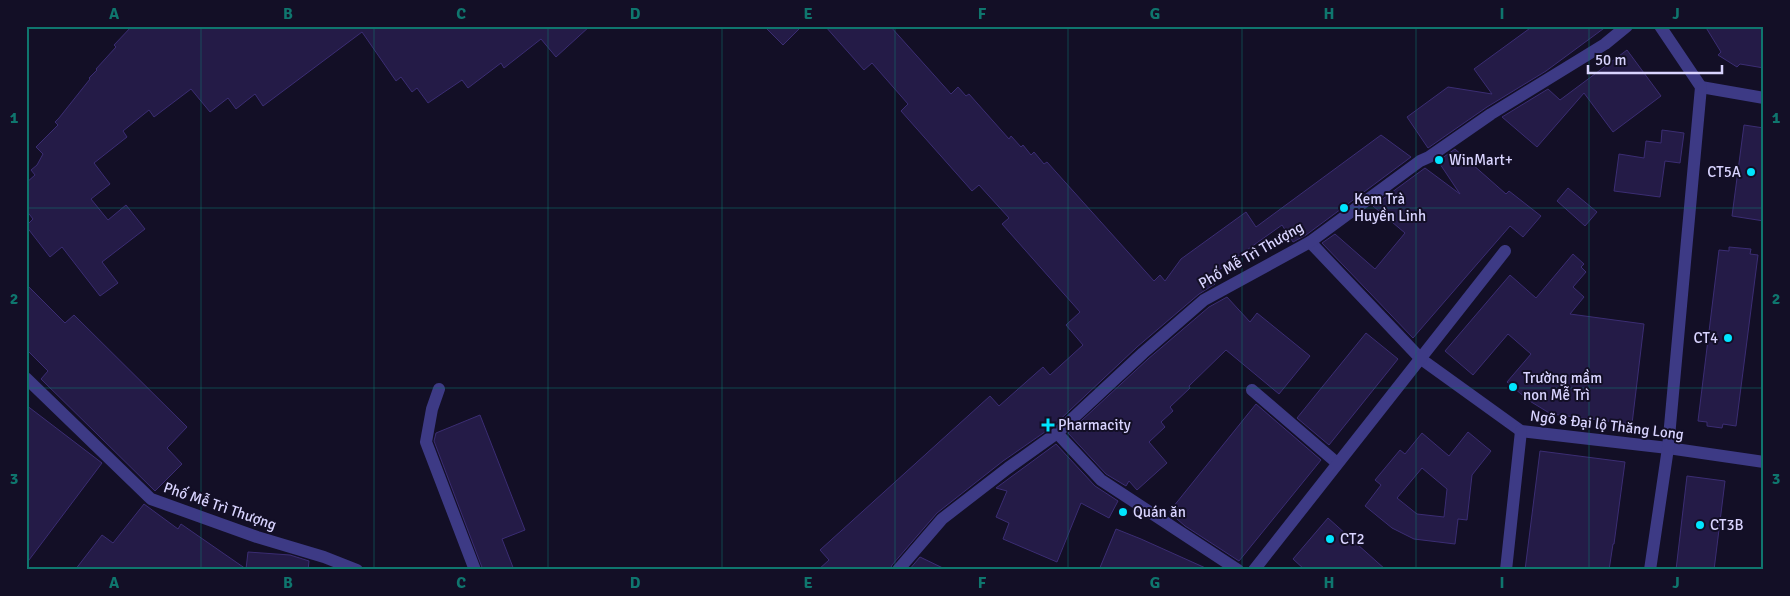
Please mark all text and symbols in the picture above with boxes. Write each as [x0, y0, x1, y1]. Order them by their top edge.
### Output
text: A [109, 4, 120, 24]
text: B [283, 4, 293, 24]
text: C [456, 4, 466, 24]
text: D [630, 4, 641, 24]
text: E [803, 4, 813, 24]
text: F [978, 4, 987, 24]
text: G [1150, 4, 1160, 24]
text: H [1324, 4, 1334, 24]
text: I [1499, 4, 1505, 24]
text: J [1672, 4, 1680, 24]
scale bar [1588, 42, 1721, 74]
text: 50 m [1595, 51, 1626, 69]
text: 1 [10, 108, 19, 128]
text: 1 [1772, 108, 1781, 128]
place label: WinMart+ [1449, 151, 1513, 169]
marker: WinMart+ [1433, 154, 1445, 166]
place label: CT5A [1707, 163, 1741, 181]
marker: CT5A [1745, 166, 1757, 178]
place label: Kem Trà Huyền Linh [1354, 190, 1426, 225]
marker: Kem Trà Huyền Linh [1338, 202, 1350, 214]
street label: Phố Mễ Trì Thượng [1195, 217, 1307, 292]
text: 2 [10, 289, 18, 309]
text: 2 [1772, 289, 1780, 309]
place label: CT4 [1693, 329, 1718, 347]
marker: CT4 [1722, 332, 1734, 344]
place label: Trường mầm non Mễ Trì [1523, 369, 1602, 404]
marker: Trường mầm non Mễ Trì [1507, 381, 1519, 393]
street label: Ngõ 8 Đại lộ Thăng Long [1529, 407, 1685, 443]
place label: Pharmacity [1058, 416, 1131, 434]
marker: Pharmacity [1042, 419, 1054, 431]
text: 3 [10, 469, 18, 489]
text: 3 [1772, 469, 1780, 489]
street label: Phố Mễ Trì Thượng [161, 477, 279, 534]
place label: Quán ăn [1133, 503, 1186, 521]
marker: Quán ăn [1117, 506, 1129, 518]
place label: CT3B [1710, 516, 1744, 534]
marker: CT3B [1694, 519, 1706, 531]
place label: CT2 [1340, 530, 1365, 548]
marker: CT2 [1324, 533, 1336, 545]
text: A [109, 573, 120, 593]
text: B [283, 573, 293, 593]
text: C [456, 573, 466, 593]
text: D [630, 573, 641, 593]
text: E [803, 573, 813, 593]
text: F [978, 573, 987, 593]
text: G [1150, 573, 1160, 593]
text: H [1324, 573, 1334, 593]
text: I [1499, 573, 1505, 593]
text: J [1672, 573, 1680, 593]

